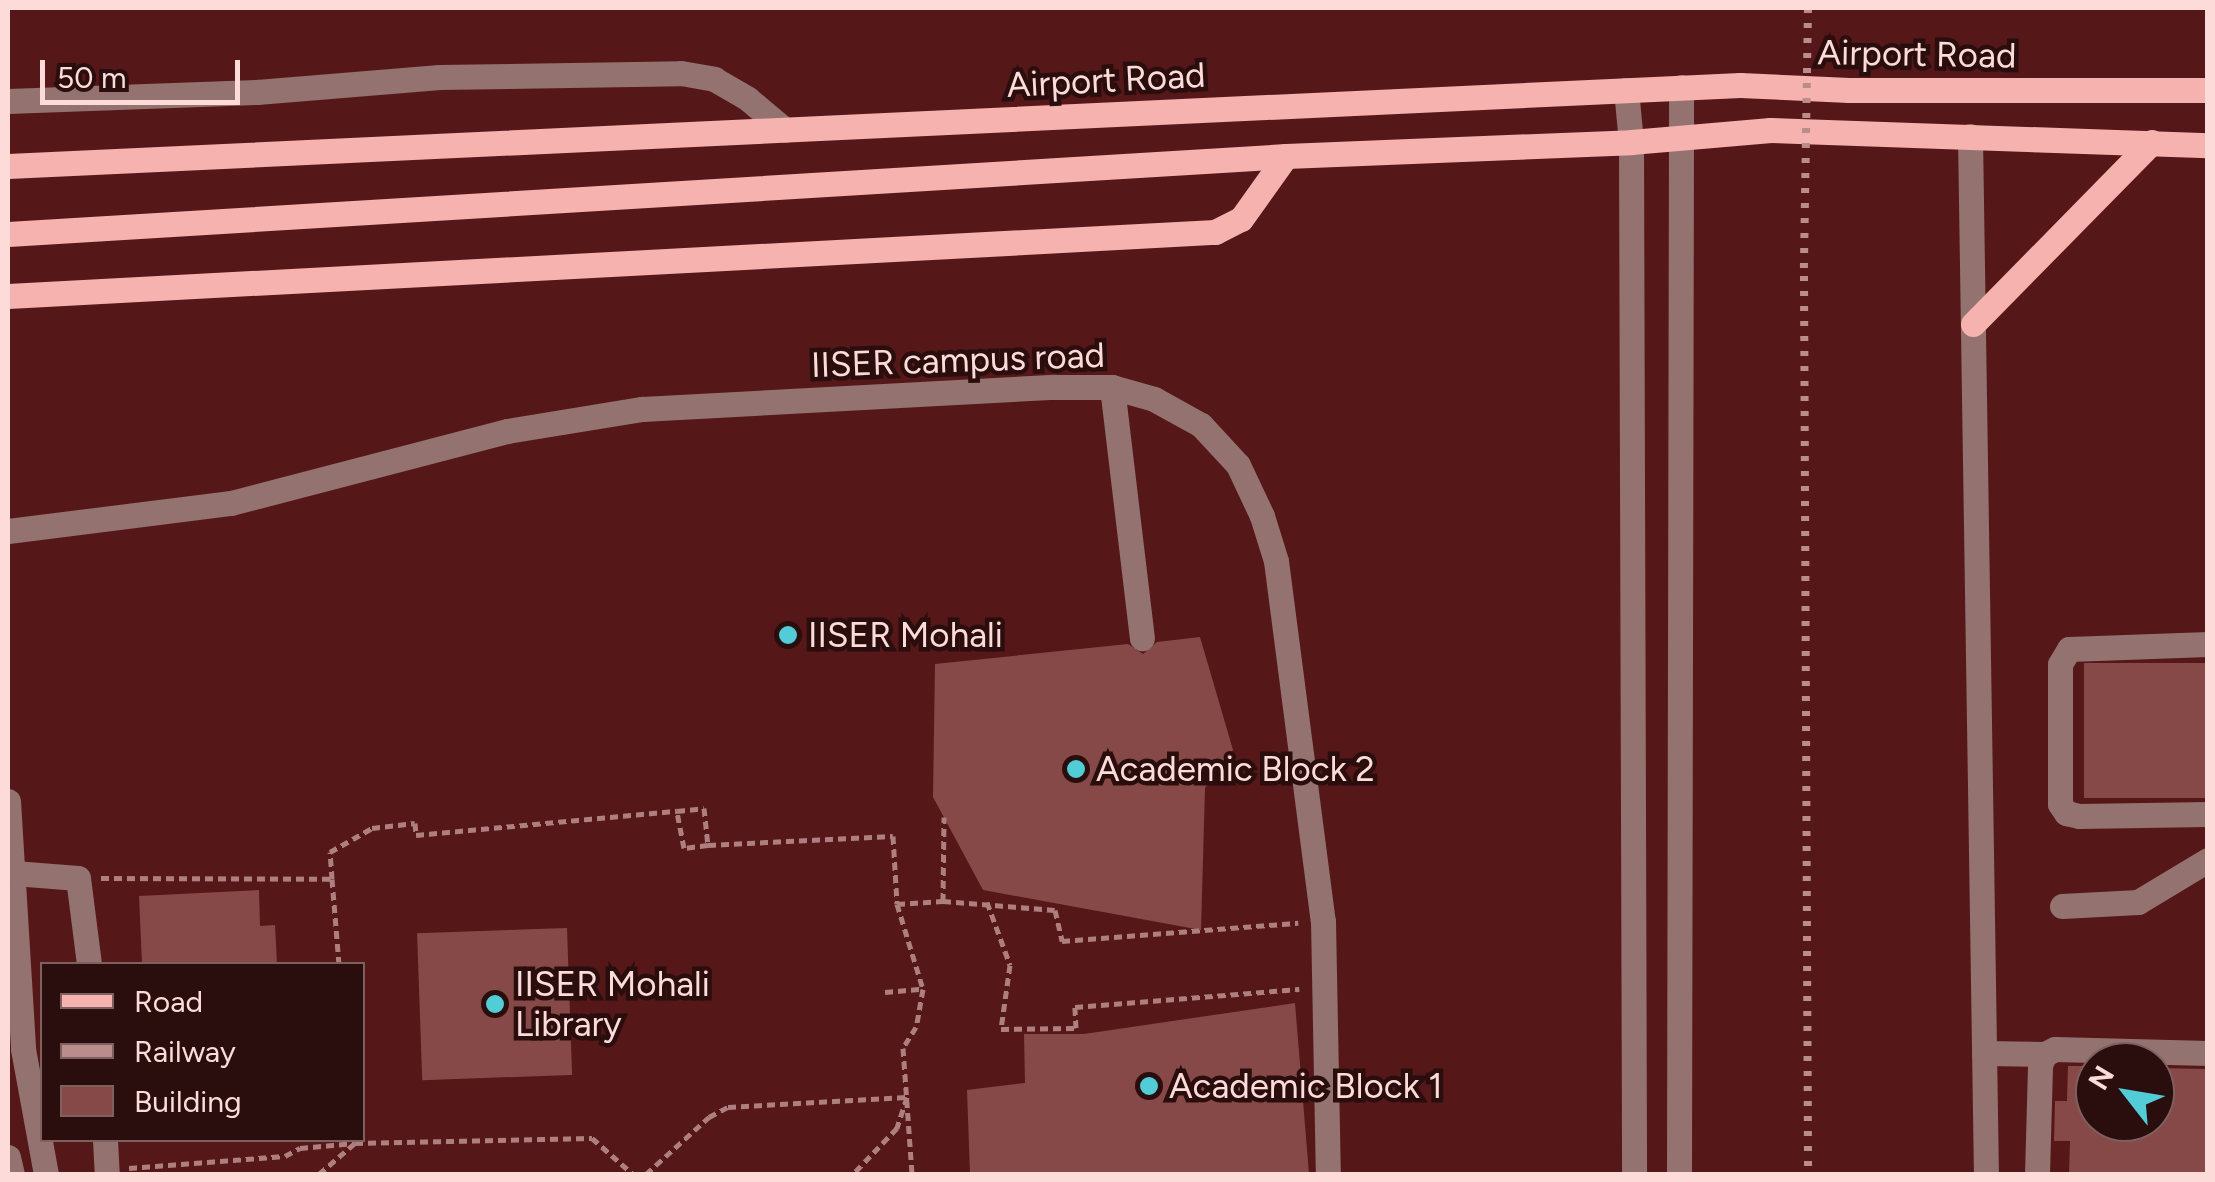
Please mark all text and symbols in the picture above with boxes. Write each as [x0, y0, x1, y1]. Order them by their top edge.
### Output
street label: Airport Road [1817, 31, 2017, 77]
scale bar [45, 40, 245, 102]
street label: Airport Road [1006, 54, 1206, 106]
text: 50 m [57, 59, 126, 96]
street label: IISER campus road [810, 334, 1106, 386]
place label: IISER Mohali [808, 614, 1003, 656]
marker: IISER Mohali [777, 624, 799, 646]
place label: Academic Block 2 [1096, 748, 1375, 790]
marker: Academic Block 2 [1065, 758, 1087, 780]
legend [40, 962, 365, 1142]
place label: IISER Mohali Library [515, 963, 710, 1045]
text: Road [134, 983, 203, 1020]
marker: IISER Mohali Library [484, 993, 506, 1015]
text: Railway [134, 1033, 236, 1070]
north arrow [2075, 1042, 2175, 1142]
text: N [2081, 1060, 2121, 1096]
place label: Academic Block 1 [1169, 1065, 1443, 1107]
marker: Academic Block 1 [1138, 1075, 1160, 1097]
text: Building [134, 1083, 242, 1120]

